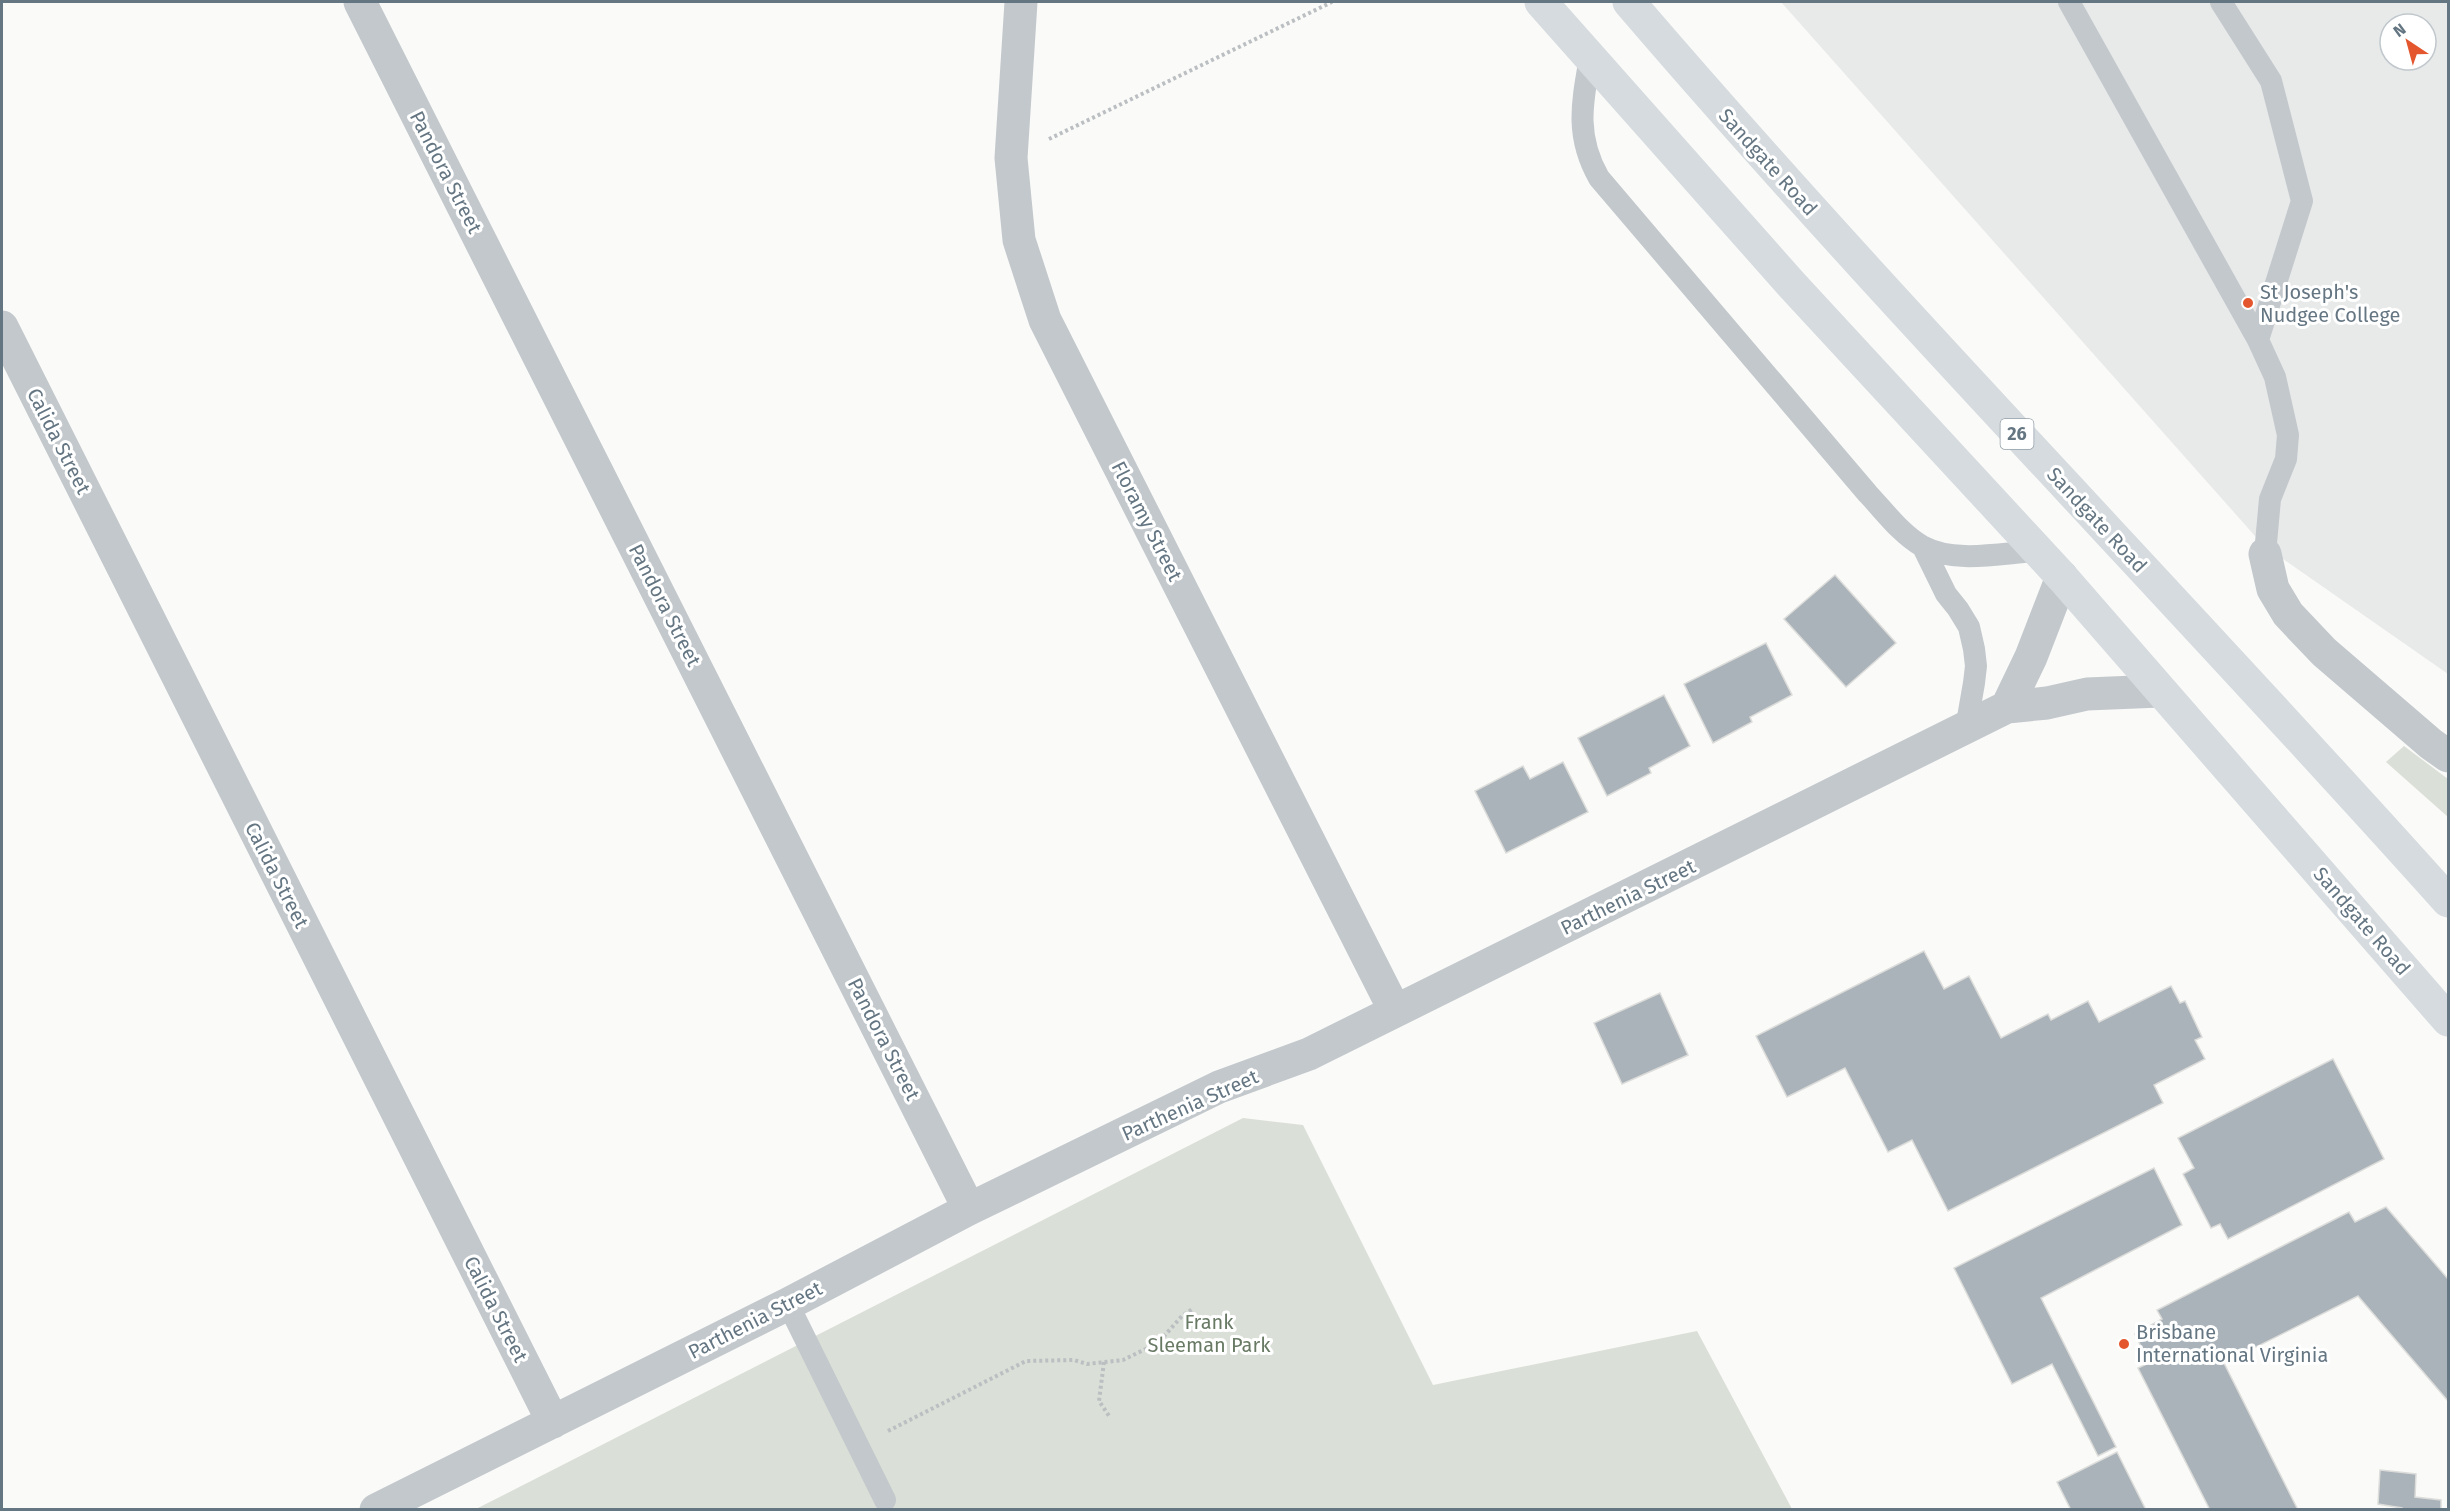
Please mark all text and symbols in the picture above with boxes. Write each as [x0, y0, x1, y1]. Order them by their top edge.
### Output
north arrow [2378, 12, 2438, 72]
text: N [2390, 19, 2409, 41]
street label: Sandgate Road [1714, 104, 1822, 220]
street label: Pandora Street [405, 107, 488, 238]
place label: St Joseph's Nudgee College [2260, 280, 2400, 327]
marker: St Joseph's Nudgee College [2241, 296, 2255, 310]
street label: Calida Street [22, 384, 96, 499]
road number: 26 [2000, 419, 2034, 449]
street label: Floramy Street [1106, 457, 1188, 586]
street label: Sandgate Road [2042, 462, 2152, 578]
street label: Pandora Street [624, 540, 707, 671]
street label: Calida Street [240, 818, 314, 933]
street label: Parthenia Street [1557, 854, 1700, 940]
street label: Sandgate Road [2308, 862, 2416, 980]
street label: Pandora Street [843, 974, 926, 1105]
street label: Parthenia Street [1118, 1064, 1263, 1146]
street label: Calida Street [459, 1252, 533, 1367]
street label: Parthenia Street [684, 1276, 827, 1364]
park label: Frank Sleeman Park [1148, 1310, 1271, 1357]
place label: Brisbane International Virginia [2136, 1320, 2328, 1367]
marker: Brisbane International Virginia [2117, 1337, 2131, 1351]

